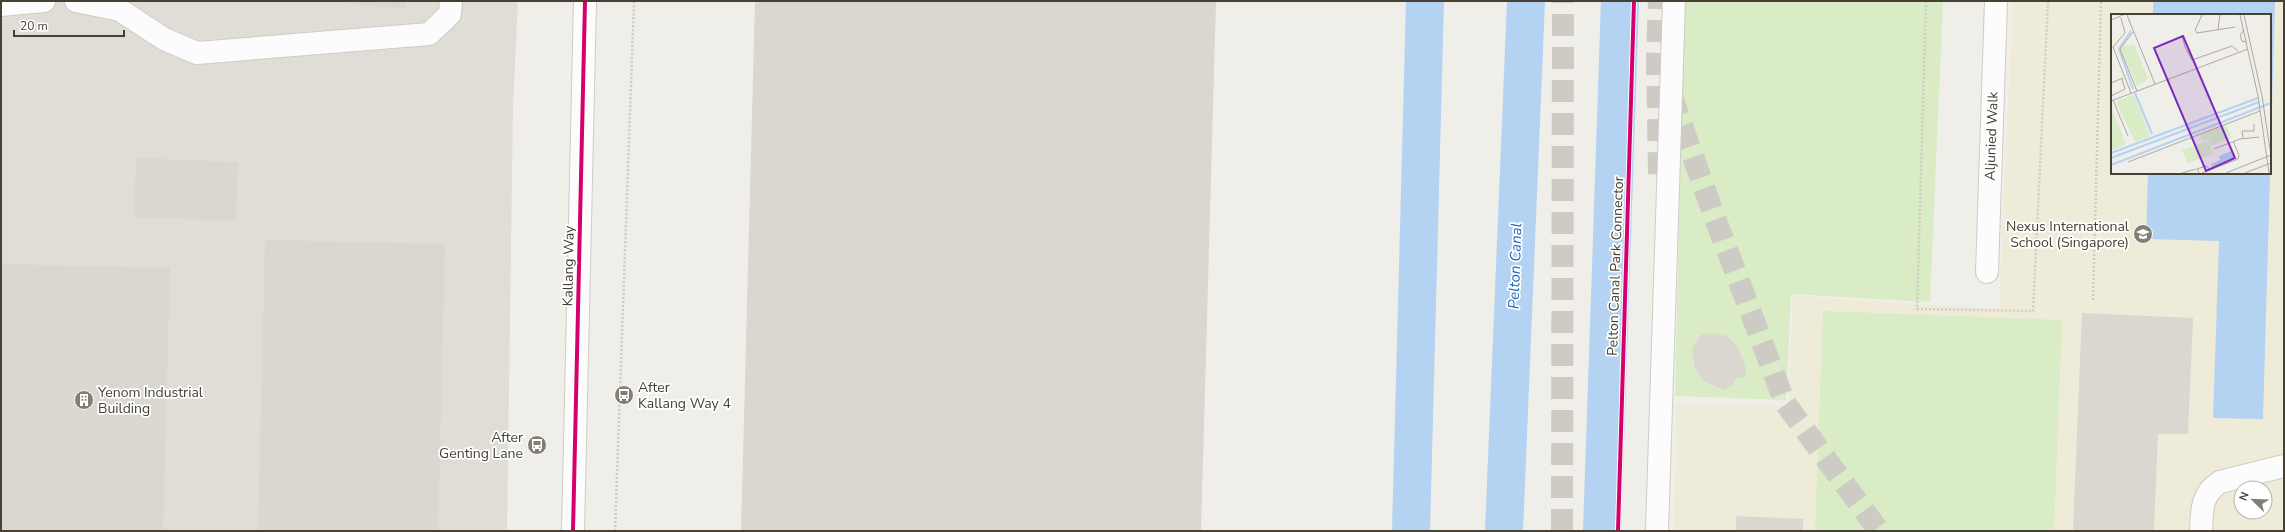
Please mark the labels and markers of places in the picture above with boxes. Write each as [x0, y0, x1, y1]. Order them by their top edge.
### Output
place label: Nexus International School (Singapore) [2006, 217, 2130, 252]
school or university icon: Nexus International School (Singapore) [2132, 223, 2154, 245]
place label: After Kallang Way 4 [638, 378, 731, 413]
place label: Yenom Industrial Building [97, 383, 204, 418]
bus stop icon: After Kallang Way 4 [613, 384, 635, 406]
building icon: Yenom Industrial Building [73, 389, 95, 411]
place label: After Genting Lane [439, 428, 523, 463]
bus stop icon: After Genting Lane [526, 434, 548, 456]

